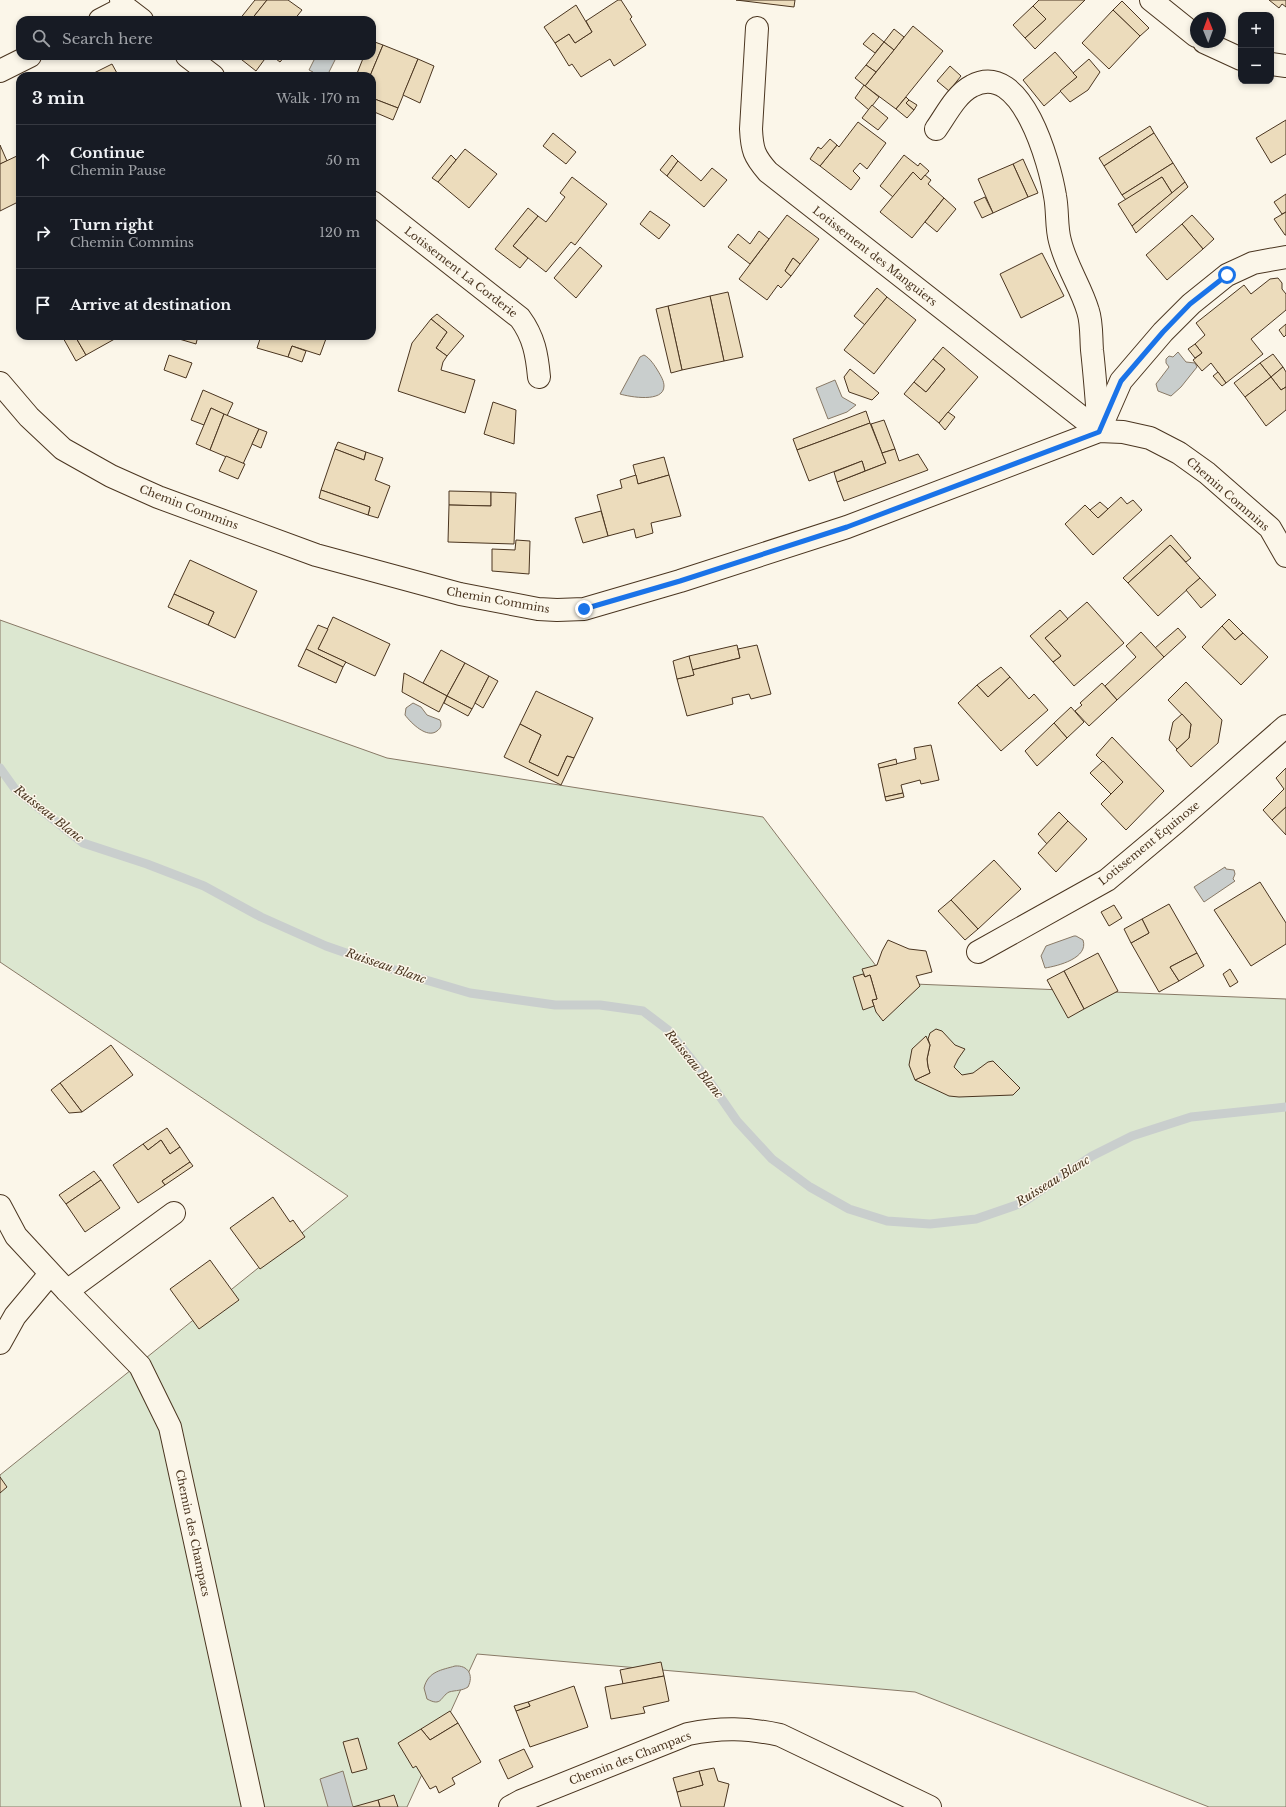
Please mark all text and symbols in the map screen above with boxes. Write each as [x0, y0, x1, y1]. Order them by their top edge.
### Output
north arrow [1190, 12, 1226, 48]
map controls [1238, 12, 1274, 84]
button: + [1238, 12, 1274, 48]
search box [16, 16, 376, 60]
icon: search [30, 27, 52, 49]
text: Search here [62, 29, 153, 48]
button: − [1238, 48, 1274, 84]
text: 3 min [32, 88, 85, 109]
text: Walk · 170 m [276, 90, 360, 107]
text: Continue [70, 143, 145, 162]
icon: ahead [32, 150, 54, 172]
text: 50 m [326, 152, 360, 169]
text: Chemin Pause [70, 162, 166, 179]
street label: Lotissement des Manguiers [810, 203, 940, 309]
text: Turn right [70, 215, 153, 234]
icon: right [32, 222, 54, 244]
street label: Lotissement La Corderie [402, 223, 520, 321]
text: 120 m [319, 224, 360, 241]
text: Chemin Commins [70, 234, 194, 251]
route start [1218, 266, 1236, 284]
icon: arrive [32, 294, 54, 316]
text: Arrive at destination [70, 295, 231, 314]
street label: Chemin Commins [1184, 454, 1272, 534]
street label: Chemin Commins [138, 482, 240, 532]
street label: Chemin Commins [445, 584, 551, 616]
route end [575, 600, 593, 618]
water label: Ruisseau Blanc [11, 781, 88, 846]
street label: Lotissement Équinoxe [1096, 798, 1202, 888]
water label: Ruisseau Blanc [343, 944, 429, 987]
water label: Ruisseau Blanc [662, 1026, 727, 1102]
water label: Ruisseau Blanc [1012, 1152, 1093, 1210]
street label: Chemin des Champacs [173, 1468, 213, 1598]
street label: Chemin des Champacs [567, 1728, 693, 1788]

